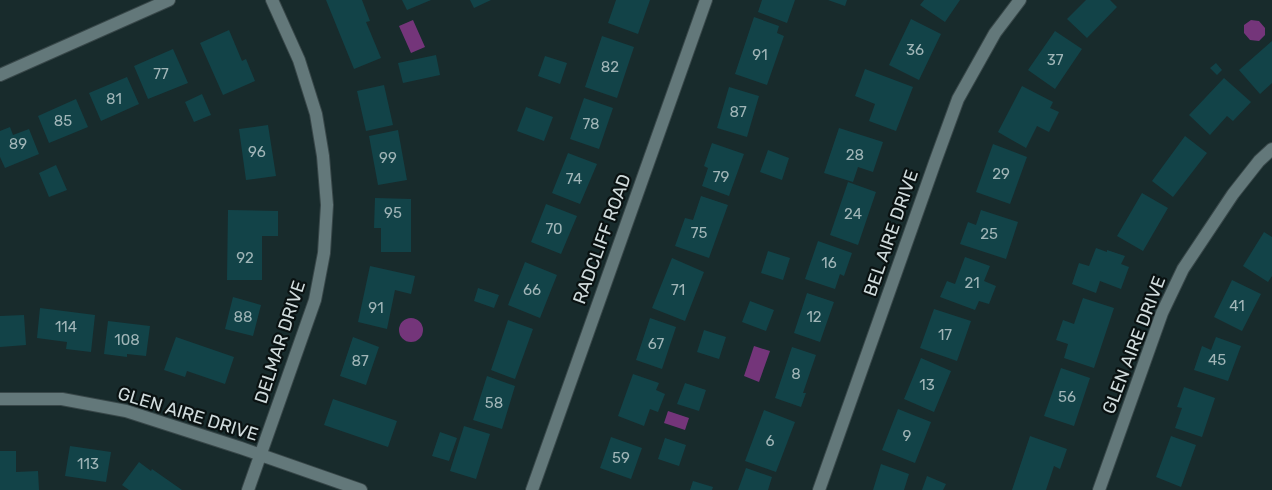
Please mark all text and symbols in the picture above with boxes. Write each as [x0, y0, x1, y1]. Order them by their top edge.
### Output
house number: 36 [906, 41, 924, 59]
house number: 91 [752, 46, 768, 64]
house number: 37 [1047, 51, 1064, 69]
house number: 82 [601, 58, 619, 76]
house number: 77 [153, 65, 169, 83]
house number: 81 [106, 90, 122, 108]
house number: 87 [729, 103, 747, 121]
house number: 85 [54, 112, 72, 130]
house number: 78 [582, 115, 600, 133]
house number: 89 [9, 135, 27, 153]
house number: 96 [248, 143, 266, 161]
house number: 28 [846, 146, 864, 164]
house number: 99 [379, 149, 397, 167]
house number: 29 [992, 165, 1010, 183]
street label: BEL AIRE DRIVE [859, 167, 923, 299]
house number: 79 [713, 168, 729, 186]
house number: 74 [566, 170, 582, 188]
street label: RADCLIFF ROAD [568, 171, 636, 307]
house number: 95 [384, 204, 402, 222]
house number: 24 [844, 205, 862, 223]
house number: 70 [545, 220, 563, 238]
house number: 75 [691, 224, 707, 242]
house number: 25 [980, 225, 998, 243]
house number: 92 [236, 249, 254, 267]
house number: 16 [821, 254, 837, 272]
street label: GLEN AIRE DRIVE [1098, 273, 1170, 417]
house number: 21 [964, 274, 980, 292]
street label: DELMAR DRIVE [250, 278, 310, 406]
house number: 66 [523, 281, 541, 299]
house number: 71 [671, 281, 685, 299]
house number: 41 [1229, 297, 1245, 315]
house number: 91 [368, 299, 384, 317]
house number: 88 [233, 308, 253, 326]
house number: 12 [806, 308, 822, 326]
house number: 114 [55, 318, 77, 336]
house number: 17 [938, 326, 952, 344]
house number: 108 [114, 331, 140, 349]
house number: 67 [648, 335, 664, 353]
house number: 45 [1208, 351, 1226, 369]
house number: 87 [351, 352, 369, 370]
house number: 8 [791, 365, 801, 383]
house number: 13 [919, 376, 935, 394]
street label: GLEN AIRE DRIVE [115, 382, 261, 446]
house number: 56 [1058, 388, 1076, 406]
house number: 58 [485, 394, 503, 412]
house number: 9 [903, 427, 912, 445]
house number: 6 [765, 432, 775, 450]
house number: 59 [612, 449, 630, 467]
house number: 113 [77, 455, 99, 473]

